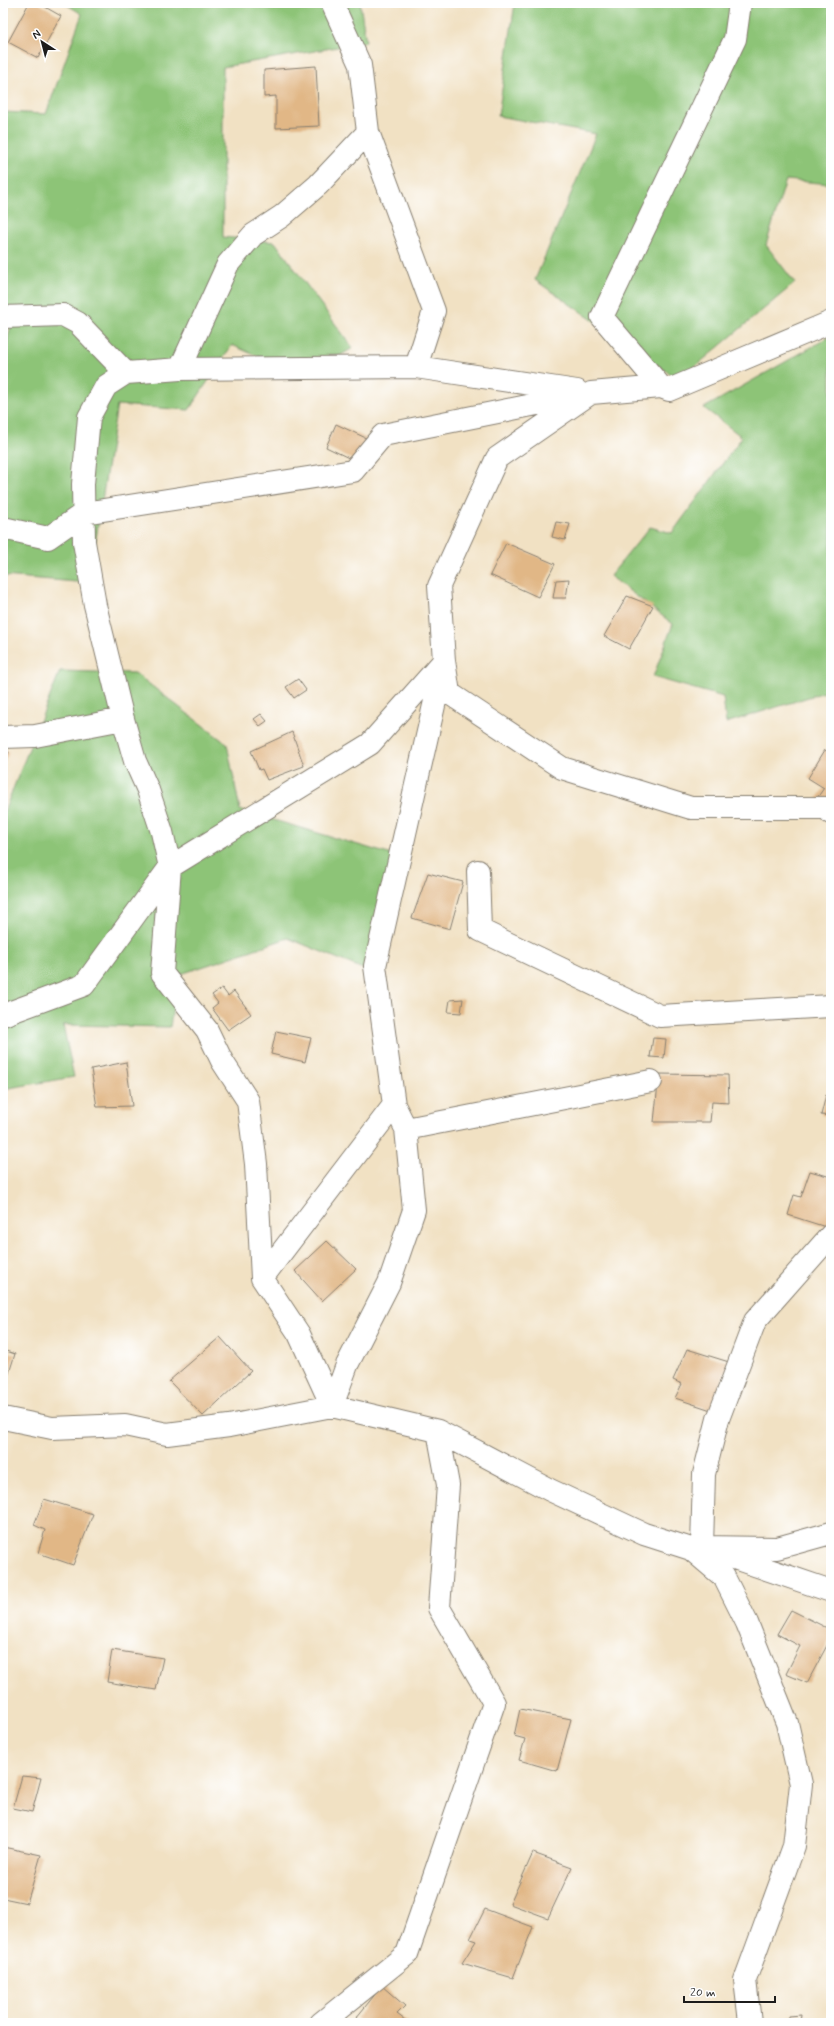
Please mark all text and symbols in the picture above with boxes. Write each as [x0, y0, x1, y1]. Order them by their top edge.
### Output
north arrow [22, 22, 62, 62]
text: N [30, 27, 44, 43]
scale bar [684, 1978, 775, 2004]
text: 20 m [690, 1985, 716, 2001]

